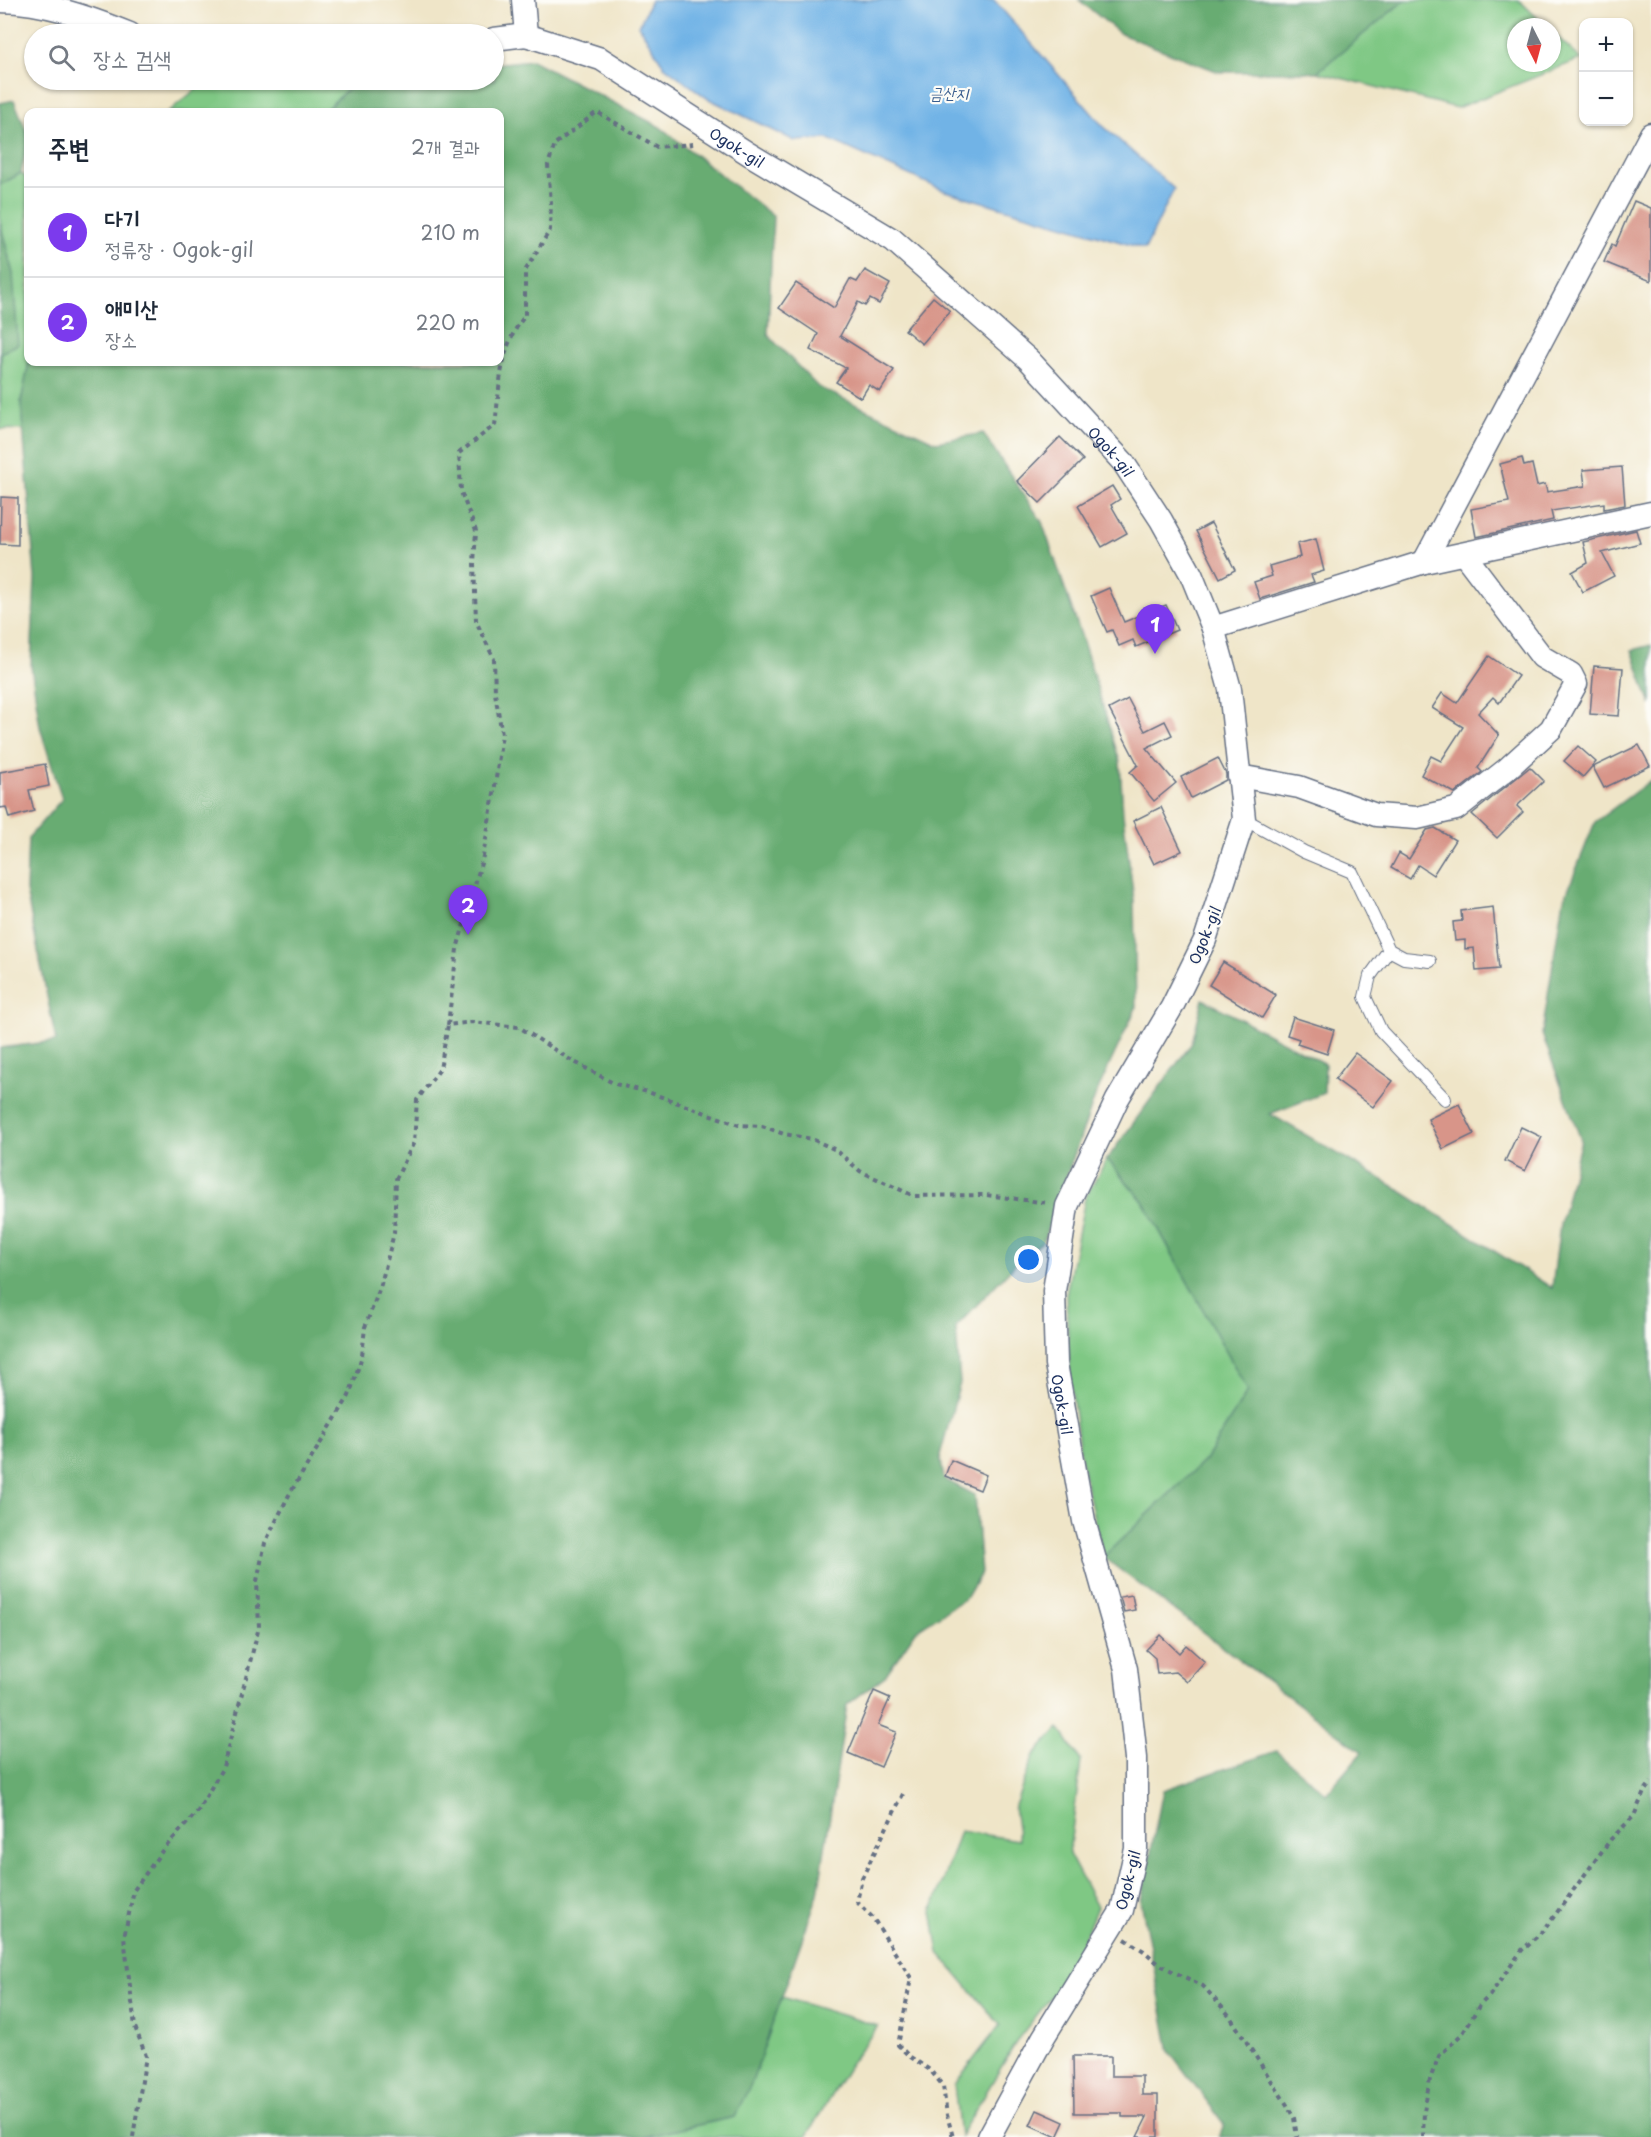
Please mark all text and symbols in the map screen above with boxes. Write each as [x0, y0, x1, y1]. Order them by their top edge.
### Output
north arrow [1507, 18, 1561, 72]
map controls [1579, 18, 1633, 126]
button: + [1579, 18, 1633, 72]
search box [24, 24, 504, 90]
icon: search [45, 41, 78, 74]
text: 장소 검색 [93, 41, 171, 74]
button: − [1579, 72, 1633, 126]
water label: 금산지 [930, 80, 970, 104]
street label: Ogok-gil [705, 120, 769, 173]
text: 주변 [48, 128, 90, 167]
text: 2개 결과 [411, 132, 480, 162]
text: 다기 [105, 201, 140, 234]
text: 1 [63, 217, 72, 247]
text: 210 m [421, 217, 480, 247]
text: 정류장 · Ogok-gil [105, 234, 254, 264]
text: 애미산 [105, 291, 158, 324]
text: 2 [60, 307, 75, 337]
text: 220 m [416, 307, 480, 337]
text: 장소 [105, 324, 137, 354]
street label: Ogok-gil [1083, 420, 1141, 481]
pin: 1 [1136, 604, 1174, 654]
pin: 2 [448, 886, 488, 935]
street label: Ogok-gil [1182, 902, 1226, 968]
your location [1014, 1245, 1043, 1274]
street label: Ogok-gil [1046, 1372, 1080, 1436]
street label: Ogok-gil [1108, 1847, 1146, 1913]

